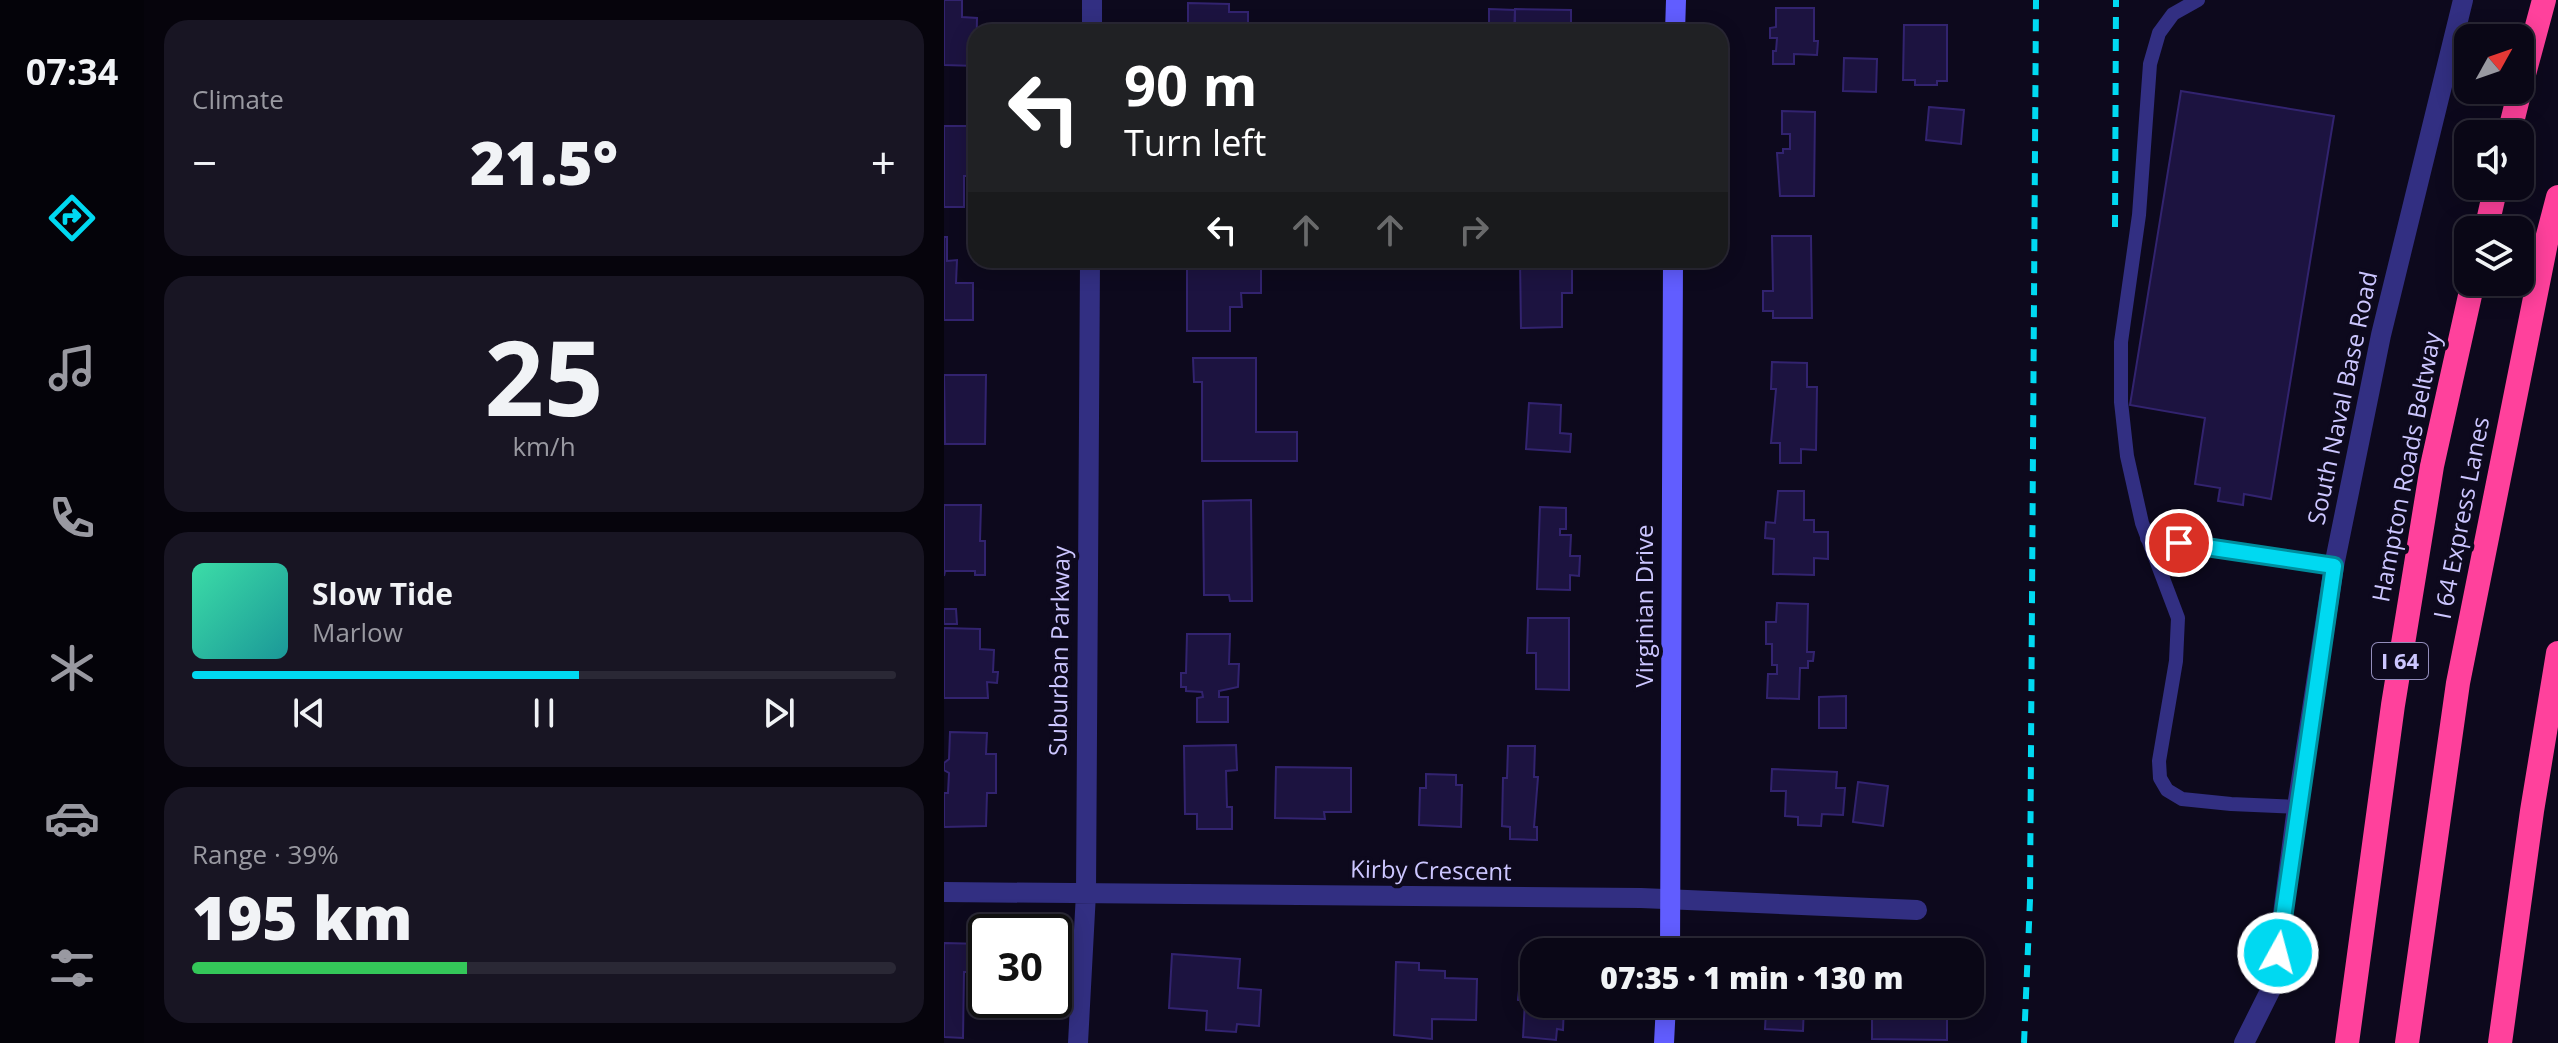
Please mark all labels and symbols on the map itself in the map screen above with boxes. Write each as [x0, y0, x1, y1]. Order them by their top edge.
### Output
north arrow [2454, 24, 2534, 104]
street label: South Naval Base Road [2299, 268, 2385, 527]
street label: Hampton Roads Beltway [2363, 328, 2448, 605]
street label: I 64 Express Lanes [2425, 414, 2496, 622]
pin [2145, 509, 2213, 577]
street label: Virginian Drive [1627, 524, 1660, 688]
street label: Suburban Parkway [1040, 545, 1077, 756]
road number: I 64 [2372, 643, 2428, 679]
street label: Kirby Crescent [1350, 852, 1512, 887]
position arrow [2236, 911, 2320, 995]
speed limit sign: 30 [968, 914, 1072, 1018]

